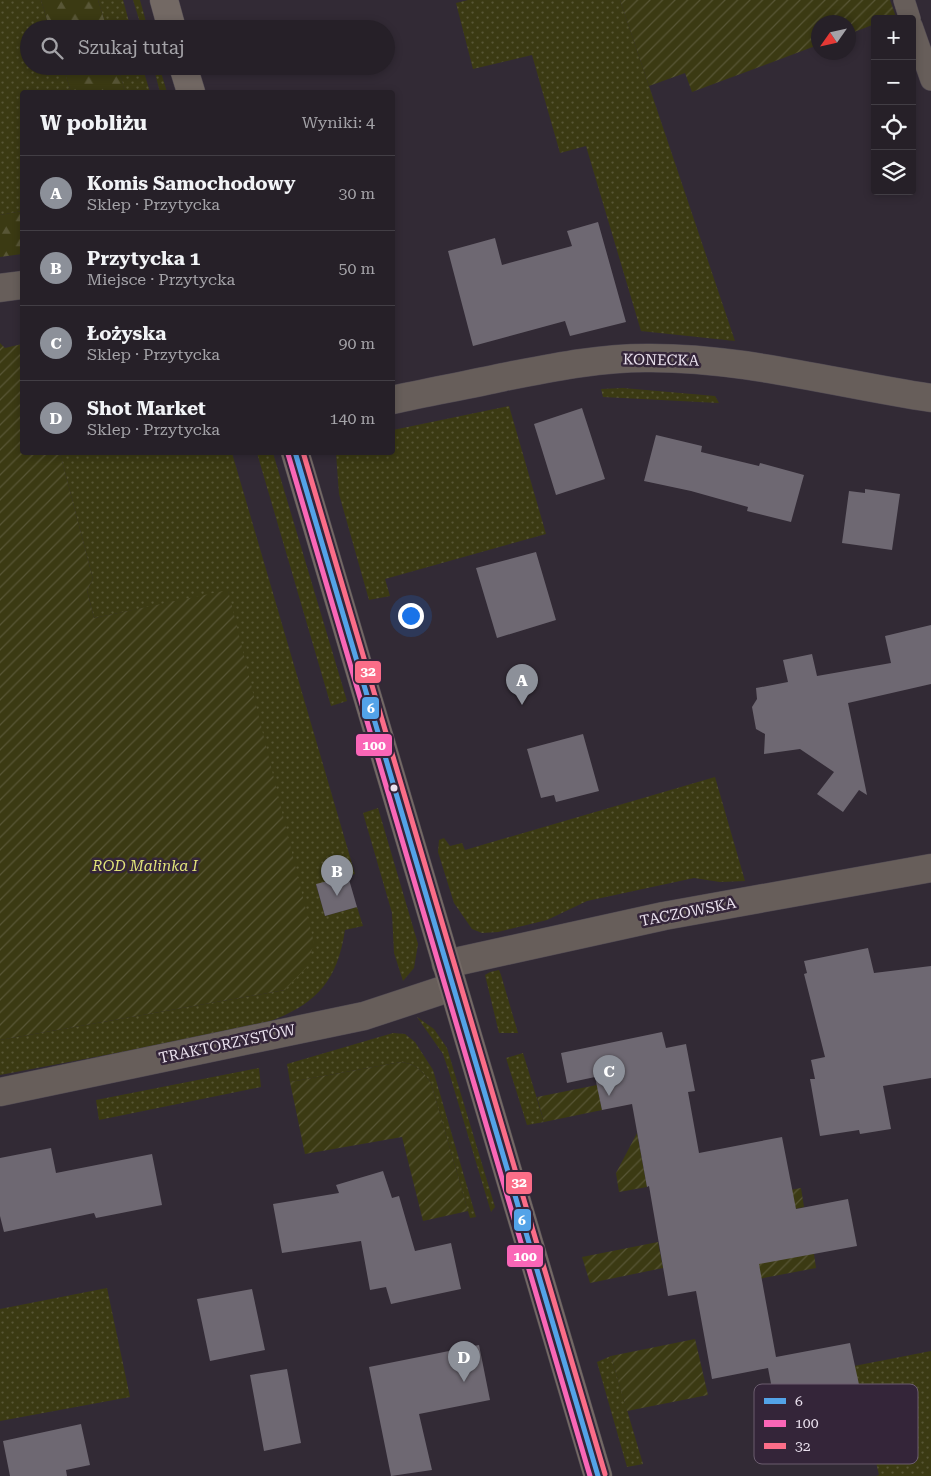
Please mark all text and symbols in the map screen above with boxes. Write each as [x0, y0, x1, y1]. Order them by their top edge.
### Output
north arrow [811, 15, 856, 60]
map controls [871, 15, 916, 195]
button: + [871, 15, 916, 60]
search box [20, 20, 395, 75]
icon: search [38, 34, 66, 62]
text: Szukaj tutaj [78, 36, 185, 59]
button: − [871, 60, 916, 105]
button: locate [871, 105, 916, 150]
text: W pobliżu [40, 111, 147, 135]
text: Wyniki: 4 [302, 113, 375, 132]
button: layers [871, 150, 916, 195]
text: Komis Samochodowy [87, 172, 295, 195]
text: A [50, 184, 62, 203]
text: 30 m [338, 184, 375, 203]
text: Sklep · Przytycka [87, 195, 220, 214]
text: Przytycka 1 [87, 247, 200, 270]
text: B [50, 259, 62, 278]
text: 50 m [338, 259, 375, 278]
text: Miejsce · Przytycka [87, 270, 235, 289]
text: Łożyska [87, 322, 166, 345]
text: C [50, 334, 62, 353]
text: 90 m [338, 334, 375, 353]
text: Sklep · Przytycka [87, 345, 220, 364]
street label: KONECKA [623, 350, 700, 370]
text: Shot Market [87, 397, 206, 420]
text: D [50, 409, 62, 428]
text: 140 m [329, 409, 375, 428]
text: Sklep · Przytycka [87, 420, 220, 439]
your location [398, 603, 424, 629]
line badge: 32 [354, 660, 382, 684]
text: 32 [360, 663, 376, 679]
pin: A [506, 664, 538, 705]
line badge: 6 [361, 696, 380, 720]
text: 6 [367, 700, 375, 716]
line badge: 100 [355, 733, 393, 757]
text: 100 [362, 737, 386, 753]
unlabelled marker [389, 783, 399, 793]
pin: B [321, 855, 353, 896]
park label: ROD Malinka I [91, 857, 198, 875]
street label: TACZOWSKA [638, 894, 738, 930]
street label: TRAKTORZYSTÓW [157, 1020, 298, 1067]
pin: C [593, 1055, 625, 1096]
line badge: 32 [505, 1171, 533, 1195]
text: 32 [511, 1174, 527, 1190]
line badge: 6 [513, 1208, 532, 1232]
text: 6 [518, 1212, 526, 1228]
line badge: 100 [506, 1244, 544, 1268]
text: 100 [513, 1248, 537, 1264]
pin: D [448, 1341, 480, 1382]
legend [754, 1384, 918, 1464]
text: 6 [795, 1393, 803, 1409]
text: 100 [795, 1415, 819, 1431]
text: 32 [795, 1438, 811, 1454]

